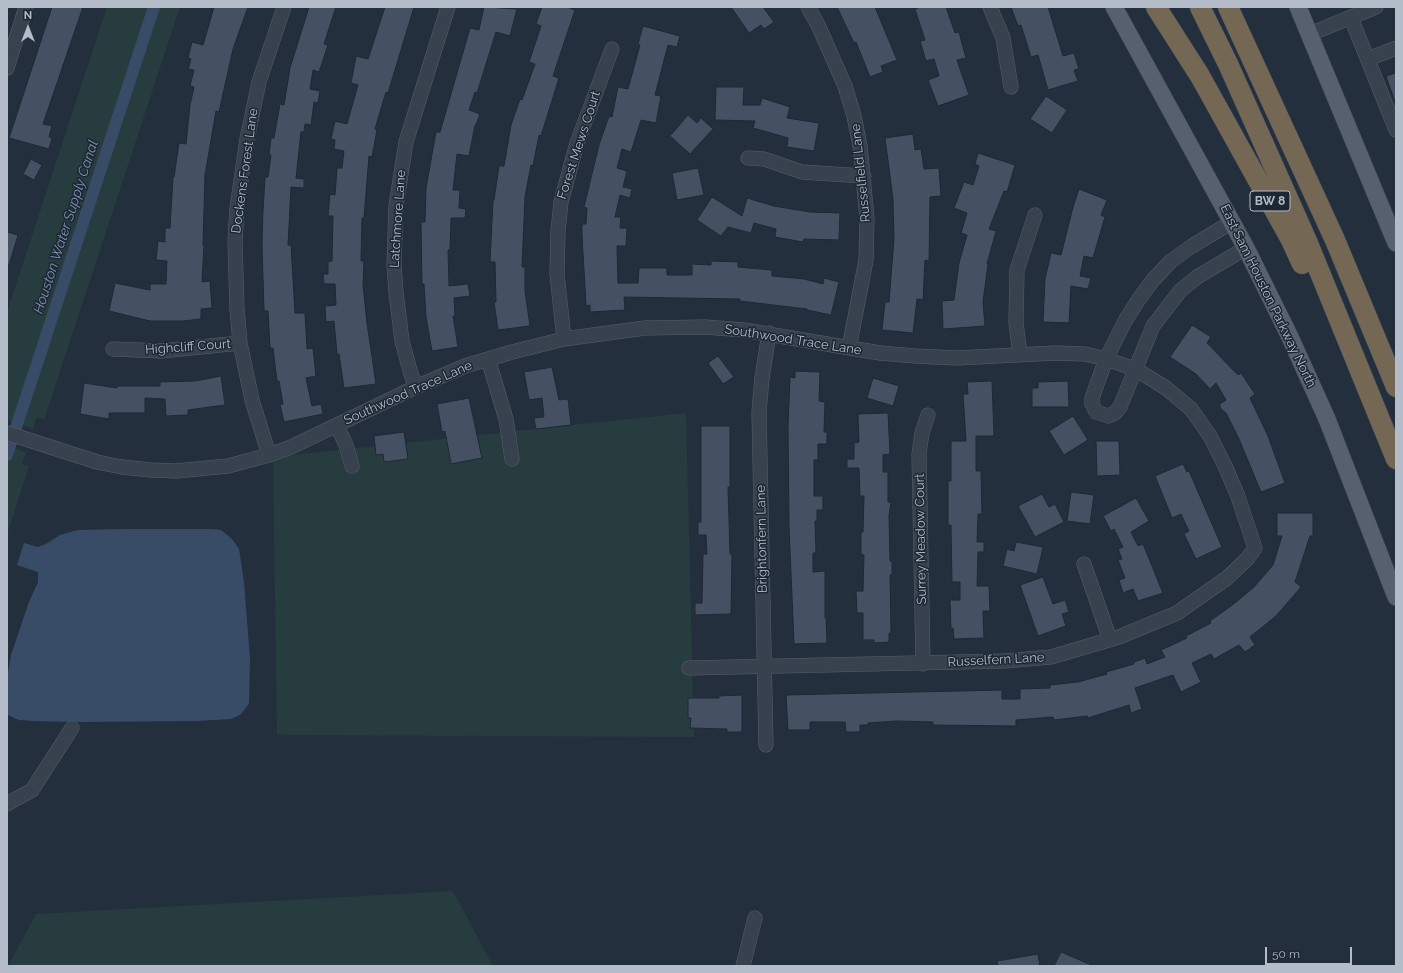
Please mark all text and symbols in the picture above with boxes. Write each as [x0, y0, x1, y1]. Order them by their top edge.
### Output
north arrow [8, 8, 48, 48]
text: N [24, 9, 32, 22]
street label: Forest Mews Court [554, 89, 604, 201]
street label: Dockens Forest Lane [228, 107, 262, 235]
street label: Russelfield Lane [848, 123, 874, 223]
water label: Houston Water Supply Canal [30, 138, 102, 316]
street label: Latchmore Lane [387, 169, 409, 269]
road number: BW 8 [1250, 191, 1290, 211]
street label: East Sam Houston Parkway North [1217, 202, 1319, 390]
street label: Southwood Trace Lane [723, 321, 863, 359]
street label: Highcliff Court [145, 336, 231, 358]
street label: Southwood Trace Lane [342, 358, 474, 428]
street label: Surrey Meadow Court [912, 473, 930, 605]
street label: Brightonfern Lane [753, 485, 771, 593]
street label: Russelfern Lane [947, 650, 1045, 670]
scale bar [1267, 939, 1354, 965]
text: 50 m [1272, 947, 1300, 961]

